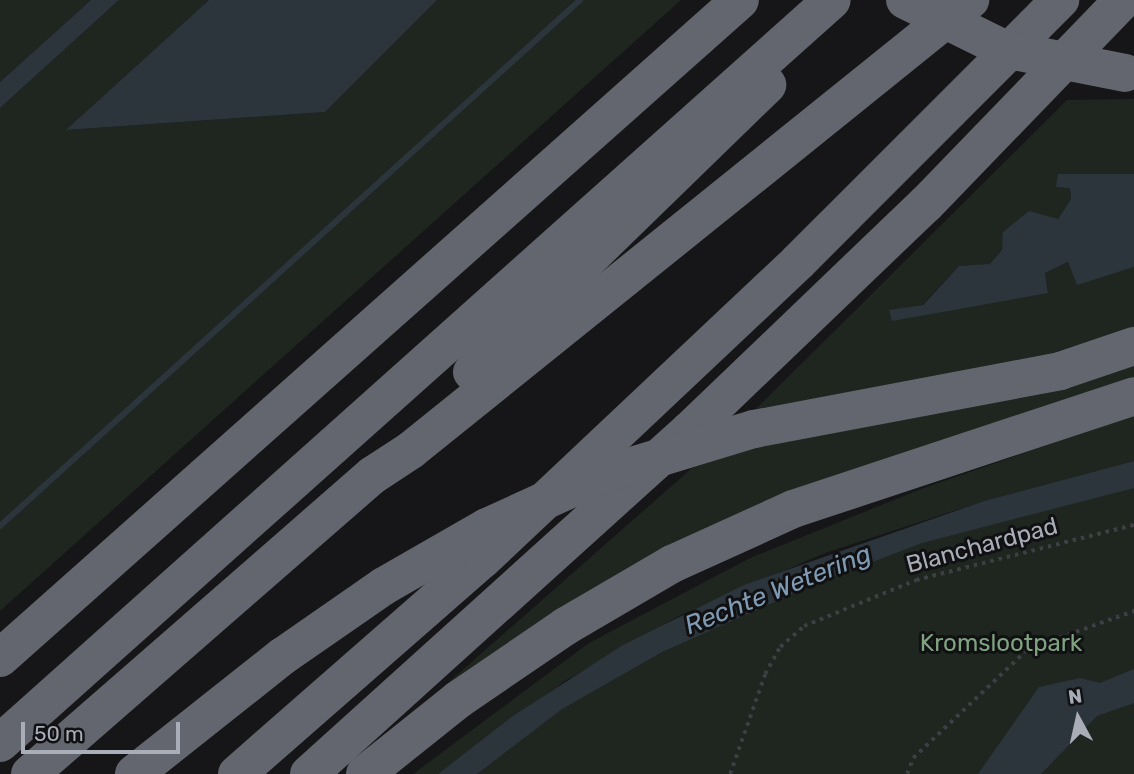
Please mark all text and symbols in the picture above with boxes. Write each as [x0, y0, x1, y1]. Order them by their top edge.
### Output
street label: Blanchardpad [903, 512, 1061, 580]
water label: Rechte Wetering [680, 538, 876, 642]
park label: Kromslootpark [920, 630, 1082, 658]
north arrow [1043, 683, 1113, 753]
text: N [1067, 684, 1083, 709]
scale bar [24, 708, 184, 752]
text: 50 m [34, 721, 84, 746]

